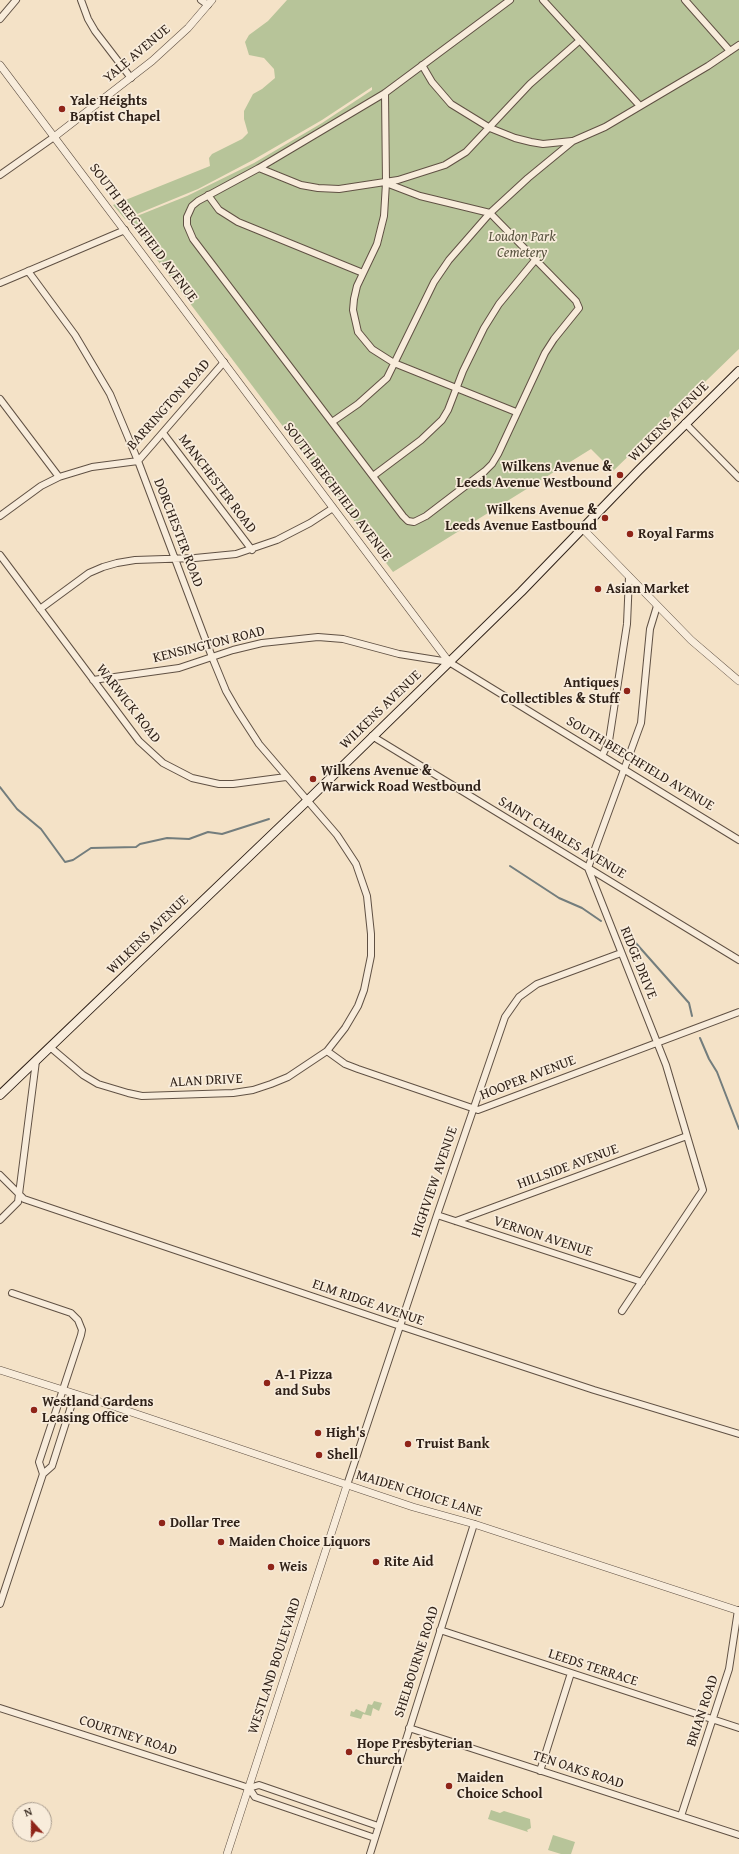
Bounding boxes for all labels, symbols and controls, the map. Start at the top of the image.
street label: YALE AVENUE [100,21,174,87]
place label: Yale Heights Baptist Chapel [70,93,160,126]
marker: Yale Heights Baptist Chapel [57,104,67,114]
street label: SOUTH BEECHFIELD AVENUE [85,160,201,306]
park label: Loudon Park Cemetery [488,229,556,262]
street label: BARRINGTON ROAD [124,356,214,454]
street label: WILKENS AVENUE [625,378,713,466]
street label: SOUTH BEECHFIELD AVENUE [279,419,395,565]
street label: MANCHESTER ROAD [174,431,260,537]
place label: Wilkens Avenue & Leeds Avenue Westbound [457,459,612,492]
marker: Wilkens Avenue & Leeds Avenue Westbound [615,470,625,480]
street label: DORCHESTER ROAD [150,476,206,590]
place label: Wilkens Avenue & Leeds Avenue Eastbound [445,502,597,534]
marker: Wilkens Avenue & Leeds Avenue Eastbound [600,513,610,523]
place label: Royal Farms [638,526,714,542]
marker: Royal Farms [625,529,635,539]
place label: Asian Market [606,581,689,597]
marker: Asian Market [593,584,603,594]
street label: KENSINGTON ROAD [151,623,267,667]
street label: WARWICK ROAD [92,661,164,747]
street label: WILKENS AVENUE [337,667,425,753]
place label: Antiques Collectibles & Stuff [501,675,619,708]
marker: Antiques Collectibles & Stuff [622,686,632,696]
street label: SOUTH BEECHFIELD AVENUE [563,713,717,815]
place label: Wilkens Avenue & Warwick Road Westbound [321,763,481,796]
marker: Wilkens Avenue & Warwick Road Westbound [308,774,318,784]
street label: SAINT CHARLES AVENUE [495,793,629,883]
street label: WILKENS AVENUE [104,892,192,978]
street label: RIDGE DRIVE [616,924,660,1002]
street label: HOOPER AVENUE [478,1052,578,1104]
street label: ALAN DRIVE [169,1071,243,1091]
street label: HIGHVIEW AVENUE [408,1125,462,1239]
street label: HILLSIDE AVENUE [515,1141,621,1193]
street label: VERNON AVENUE [491,1213,595,1261]
street label: ELM RIDGE AVENUE [310,1276,426,1330]
place label: A-1 Pizza and Subs [275,1367,332,1400]
marker: A-1 Pizza and Subs [262,1378,272,1388]
place label: Westland Gardens Leasing Office [42,1394,154,1426]
marker: Westland Gardens Leasing Office [29,1405,39,1415]
place label: High's [326,1425,366,1441]
marker: High's [313,1428,323,1438]
place label: Truist Bank [416,1436,490,1452]
marker: Truist Bank [403,1439,413,1449]
place label: Shell [327,1447,358,1463]
marker: Shell [314,1450,324,1460]
street label: MAIDEN CHOICE LANE [354,1467,484,1521]
place label: Dollar Tree [170,1515,240,1531]
marker: Dollar Tree [157,1518,167,1528]
place label: Maiden Choice Liquors [229,1534,371,1550]
marker: Maiden Choice Liquors [216,1537,226,1547]
place label: Rite Aid [384,1554,434,1570]
marker: Rite Aid [371,1557,381,1567]
place label: Weis [279,1559,308,1575]
marker: Weis [266,1562,276,1572]
street label: WESTLAND BOULEVARD [245,1596,305,1736]
street label: SHELBOURNE ROAD [391,1604,443,1720]
street label: LEEDS TERRACE [546,1646,640,1690]
street label: BRIAN ROAD [684,1673,722,1749]
street label: COURTNEY ROAD [77,1712,179,1760]
place label: Hope Presbyterian Church [357,1736,473,1768]
marker: Hope Presbyterian Church [344,1747,354,1757]
street label: TEN OAKS ROAD [530,1747,626,1793]
place label: Maiden Choice School [457,1770,543,1802]
marker: Maiden Choice School [444,1781,454,1791]
north arrow [12,1802,52,1842]
text: N [22,1803,34,1821]

